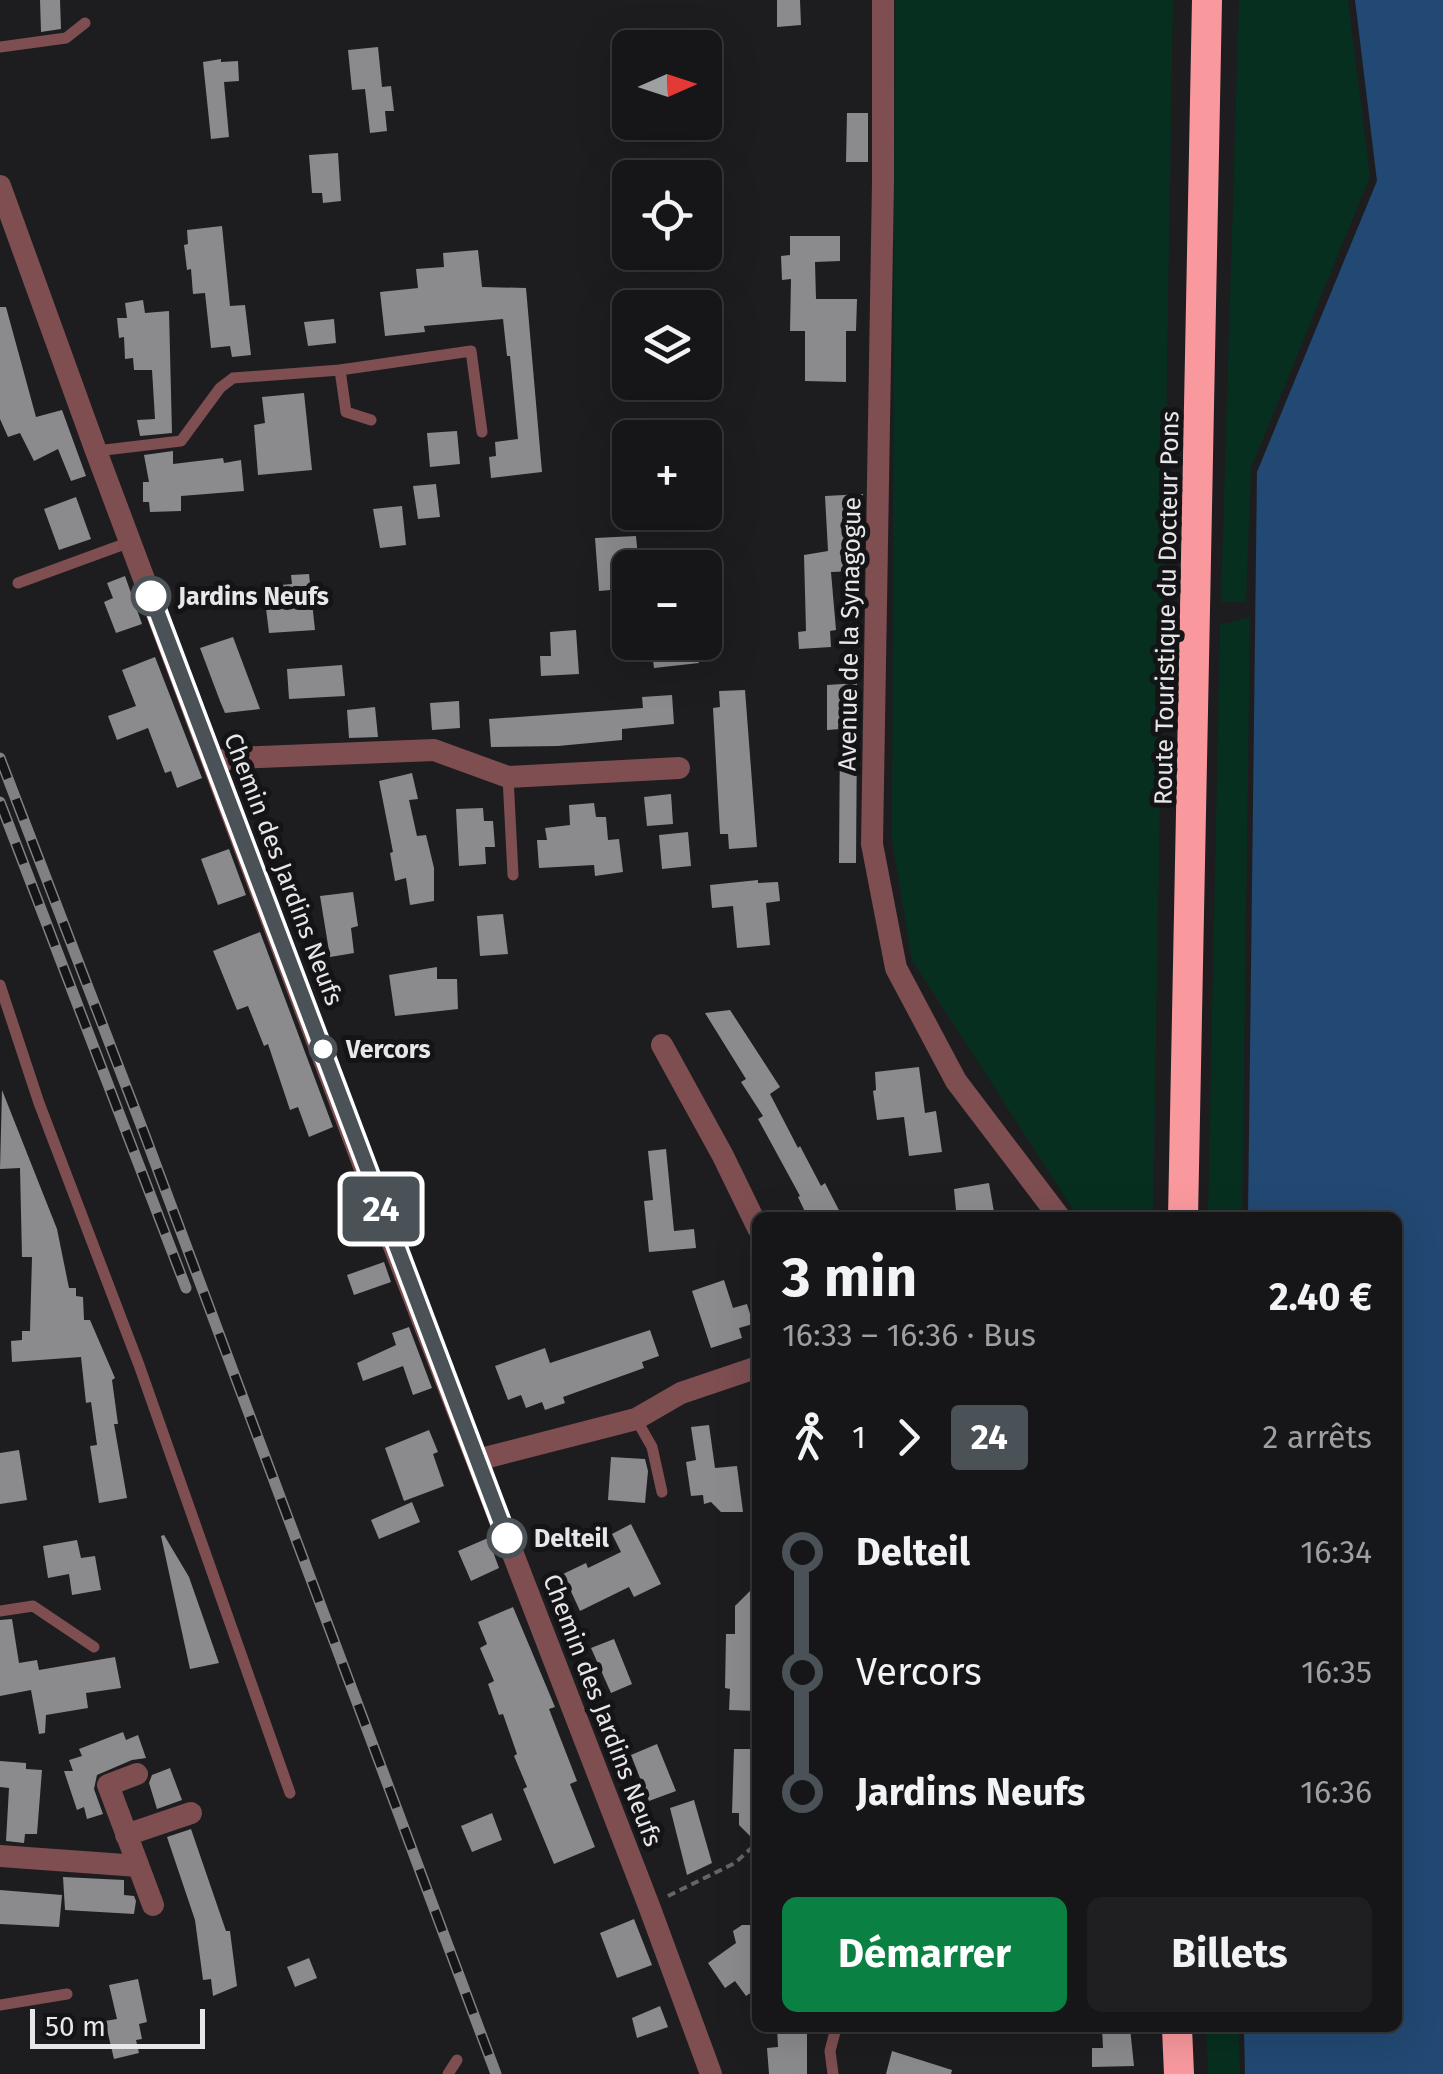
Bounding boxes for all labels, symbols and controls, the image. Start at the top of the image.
north arrow [612,30,722,140]
map controls [612,30,722,660]
button: locate [612,160,722,270]
button: layers [612,290,722,400]
street label: Route Touristique du Docteur Pons [1149,411,1185,805]
button: + [612,420,722,530]
street label: Avenue de la Synagogue [833,497,867,771]
button: − [612,550,722,660]
marker: Jardins Neufs [132,577,170,615]
place label: Jardins Neufs [177,582,329,612]
street label: Chemin des Jardins Neufs [217,729,349,1010]
place label: Vercors [345,1035,431,1065]
marker: Vercors [310,1036,336,1062]
line badge: 24 [336,1176,426,1242]
text: 24 [363,1188,399,1230]
text: 3 min [782,1245,917,1311]
text: 2.40 € [1269,1274,1372,1320]
text: 16:33 – 16:36 · Bus [782,1316,1036,1354]
icon: walk [782,1410,837,1465]
icon: forward [881,1410,936,1465]
text: 24 [971,1416,1008,1458]
text: 1 [852,1418,866,1456]
text: 2 arrêts [1263,1418,1372,1456]
marker: Delteil [488,1519,526,1557]
place label: Delteil [534,1524,610,1554]
text: Delteil [856,1529,970,1575]
text: 16:34 [1300,1533,1372,1571]
street label: Chemin des Jardins Neufs [536,1570,668,1851]
text: Vercors [856,1649,982,1695]
text: 16:35 [1301,1653,1372,1691]
text: Jardins Neufs [856,1769,1085,1815]
text: 16:36 [1300,1773,1372,1811]
button: Démarrer [782,1897,1067,2012]
button: Billets [1087,1897,1372,2012]
scale bar [30,2004,205,2048]
text: 50 m [45,2010,106,2043]

